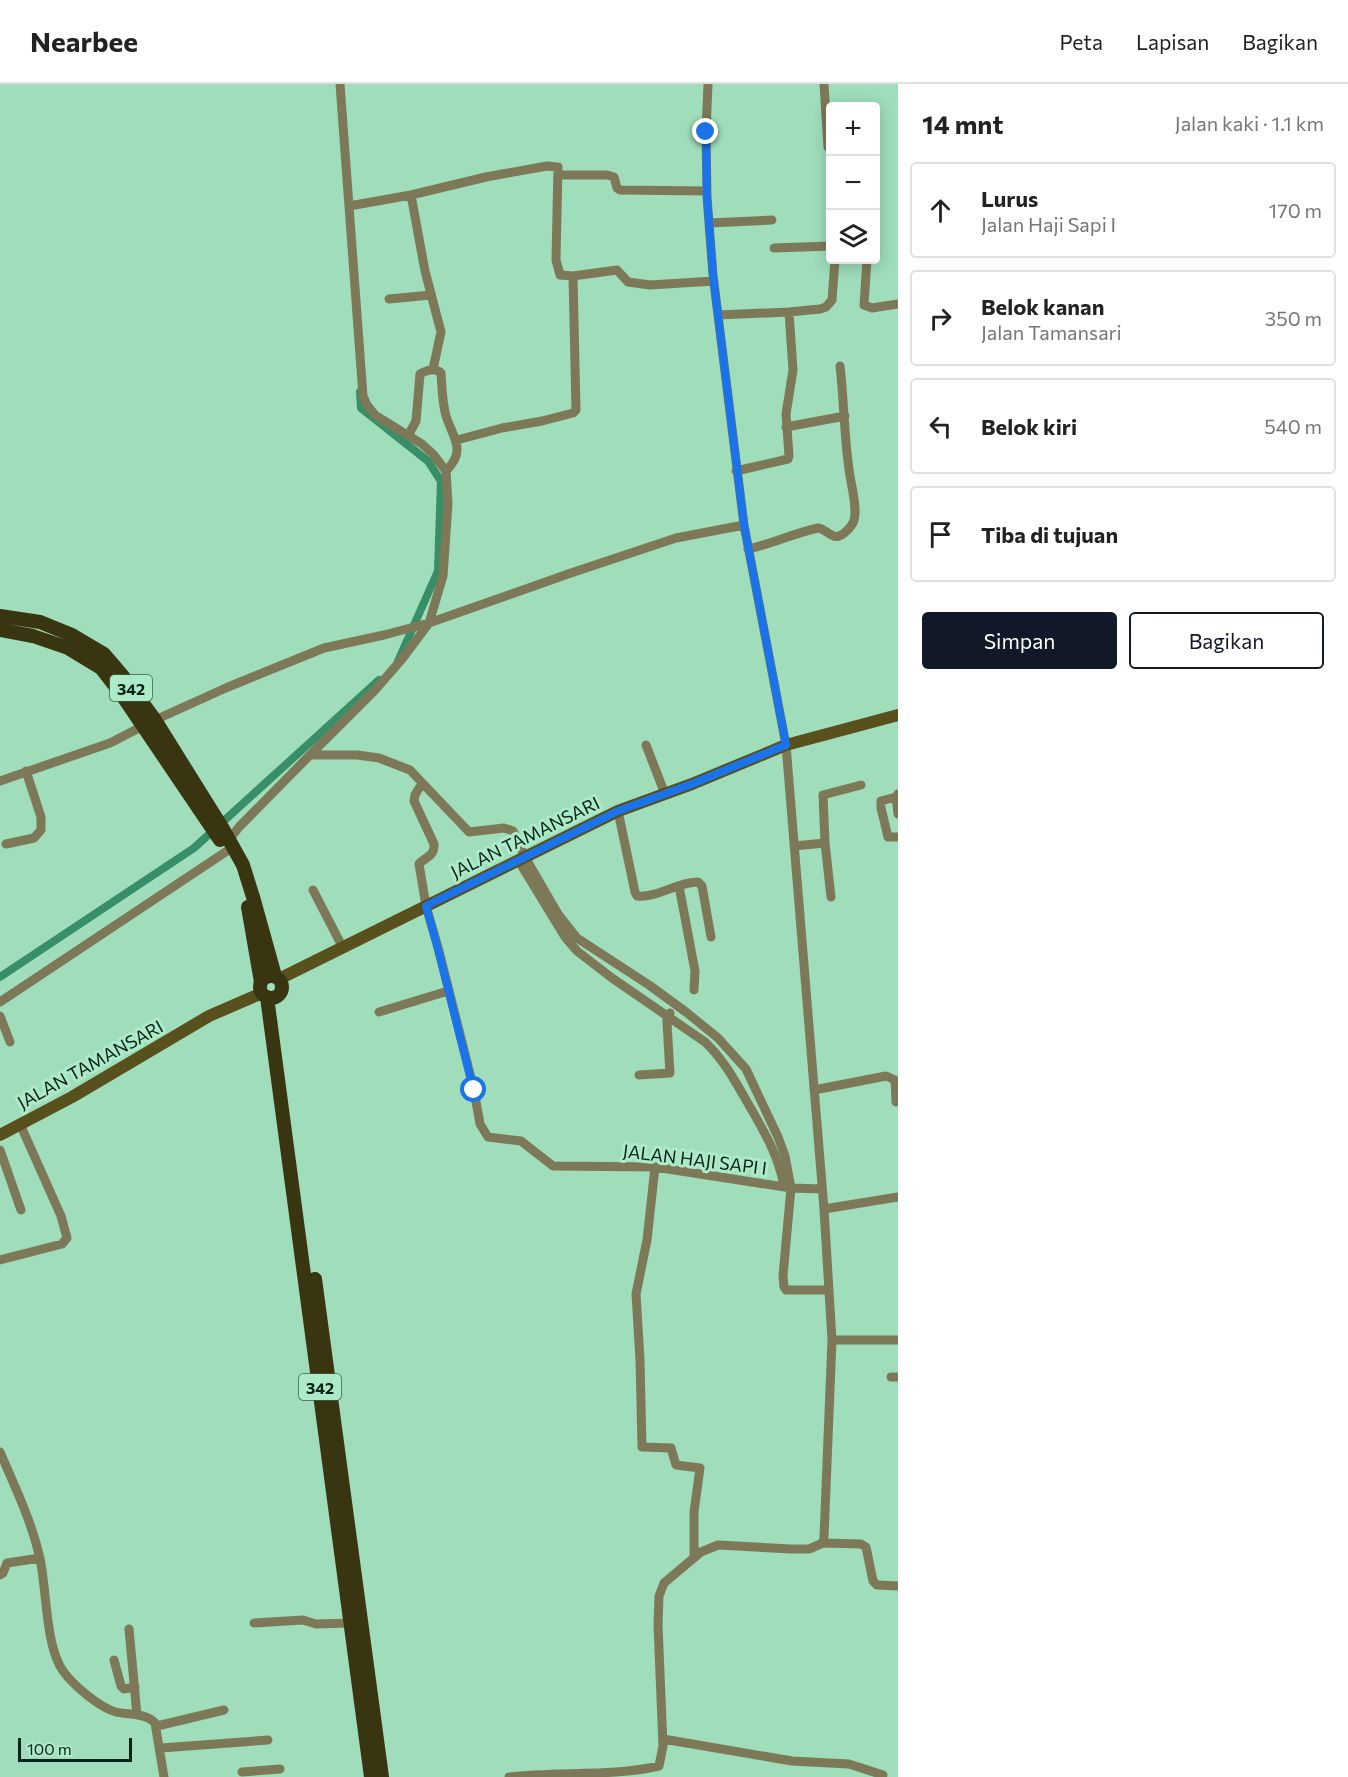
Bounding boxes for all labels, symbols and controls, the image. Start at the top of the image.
text: Nearbee [30,24,138,58]
text: Peta [1060,29,1103,54]
text: Lapisan [1136,29,1209,54]
text: Bagikan [1242,29,1318,54]
map controls [826,102,880,264]
button: + [826,102,880,156]
text: 14 mnt [922,108,1003,139]
text: Jalan kaki · 1.1 km [1175,111,1324,135]
route end [692,118,718,144]
button: − [826,156,880,210]
text: Lurus [981,185,1038,212]
icon: ahead [924,194,957,227]
text: 170 m [1269,198,1322,222]
button: layers [826,210,880,264]
text: Jalan Haji Sapi I [981,212,1116,236]
text: Belok kanan [981,293,1104,320]
icon: right [924,302,957,335]
text: 350 m [1265,306,1322,330]
text: Jalan Tamansari [981,320,1122,344]
icon: left [924,410,957,443]
text: Belok kiri [981,413,1077,440]
text: 540 m [1264,414,1322,438]
icon: arrive [924,518,957,551]
text: Tiba di tujuan [981,521,1118,548]
button: Simpan [922,612,1117,669]
button: Bagikan [1129,612,1324,669]
road number: 342 [110,675,152,701]
street label: JALAN TAMANSARI [447,791,603,883]
street label: JALAN TAMANSARI [13,1015,167,1113]
route start [460,1076,486,1102]
street label: JALAN HAJI SAPI I [622,1139,768,1179]
road number: 342 [299,1374,341,1400]
scale bar [18,1735,132,1762]
text: 100 m [27,1739,72,1758]

